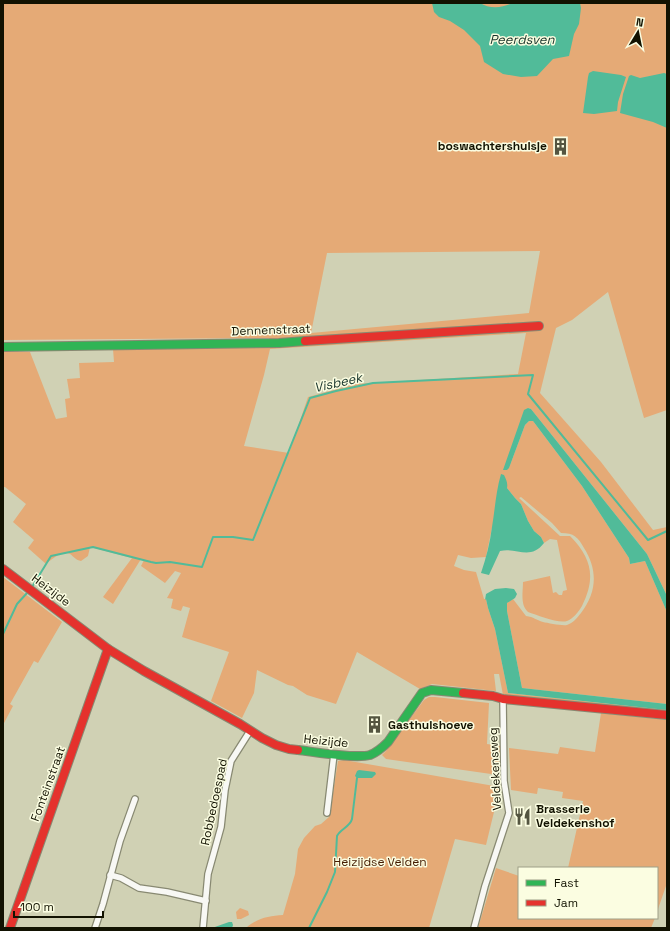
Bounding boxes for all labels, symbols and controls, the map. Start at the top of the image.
north arrow [618,12,658,52]
text: N [635,15,645,30]
water label: Peerdsven [489,31,556,48]
building icon: boswachtershuisje [550,136,570,156]
place label: boswachtershuisje [438,138,547,154]
street label: Dennenstraat [231,321,311,339]
water label: Visbeek [312,368,366,396]
street label: Heizijde [28,570,74,610]
building icon: Gasthuishoeve [365,715,385,735]
place label: Gasthuishoeve [388,717,474,733]
street label: Veldekensweg [485,727,505,811]
street label: Heizijde [303,731,349,751]
street label: Fonteinstraat [27,744,69,824]
street label: Robbedoespad [197,757,231,847]
place label: Brasserie Veldekenshof [536,801,615,831]
restaurant icon: Brasserie Veldekenshof [513,806,533,826]
park label: Heizijdse Velden [333,854,427,870]
legend [518,867,658,919]
text: Fast [554,875,579,891]
scale bar [14,893,103,919]
text: Jam [554,895,578,911]
text: 100 m [20,899,54,915]

